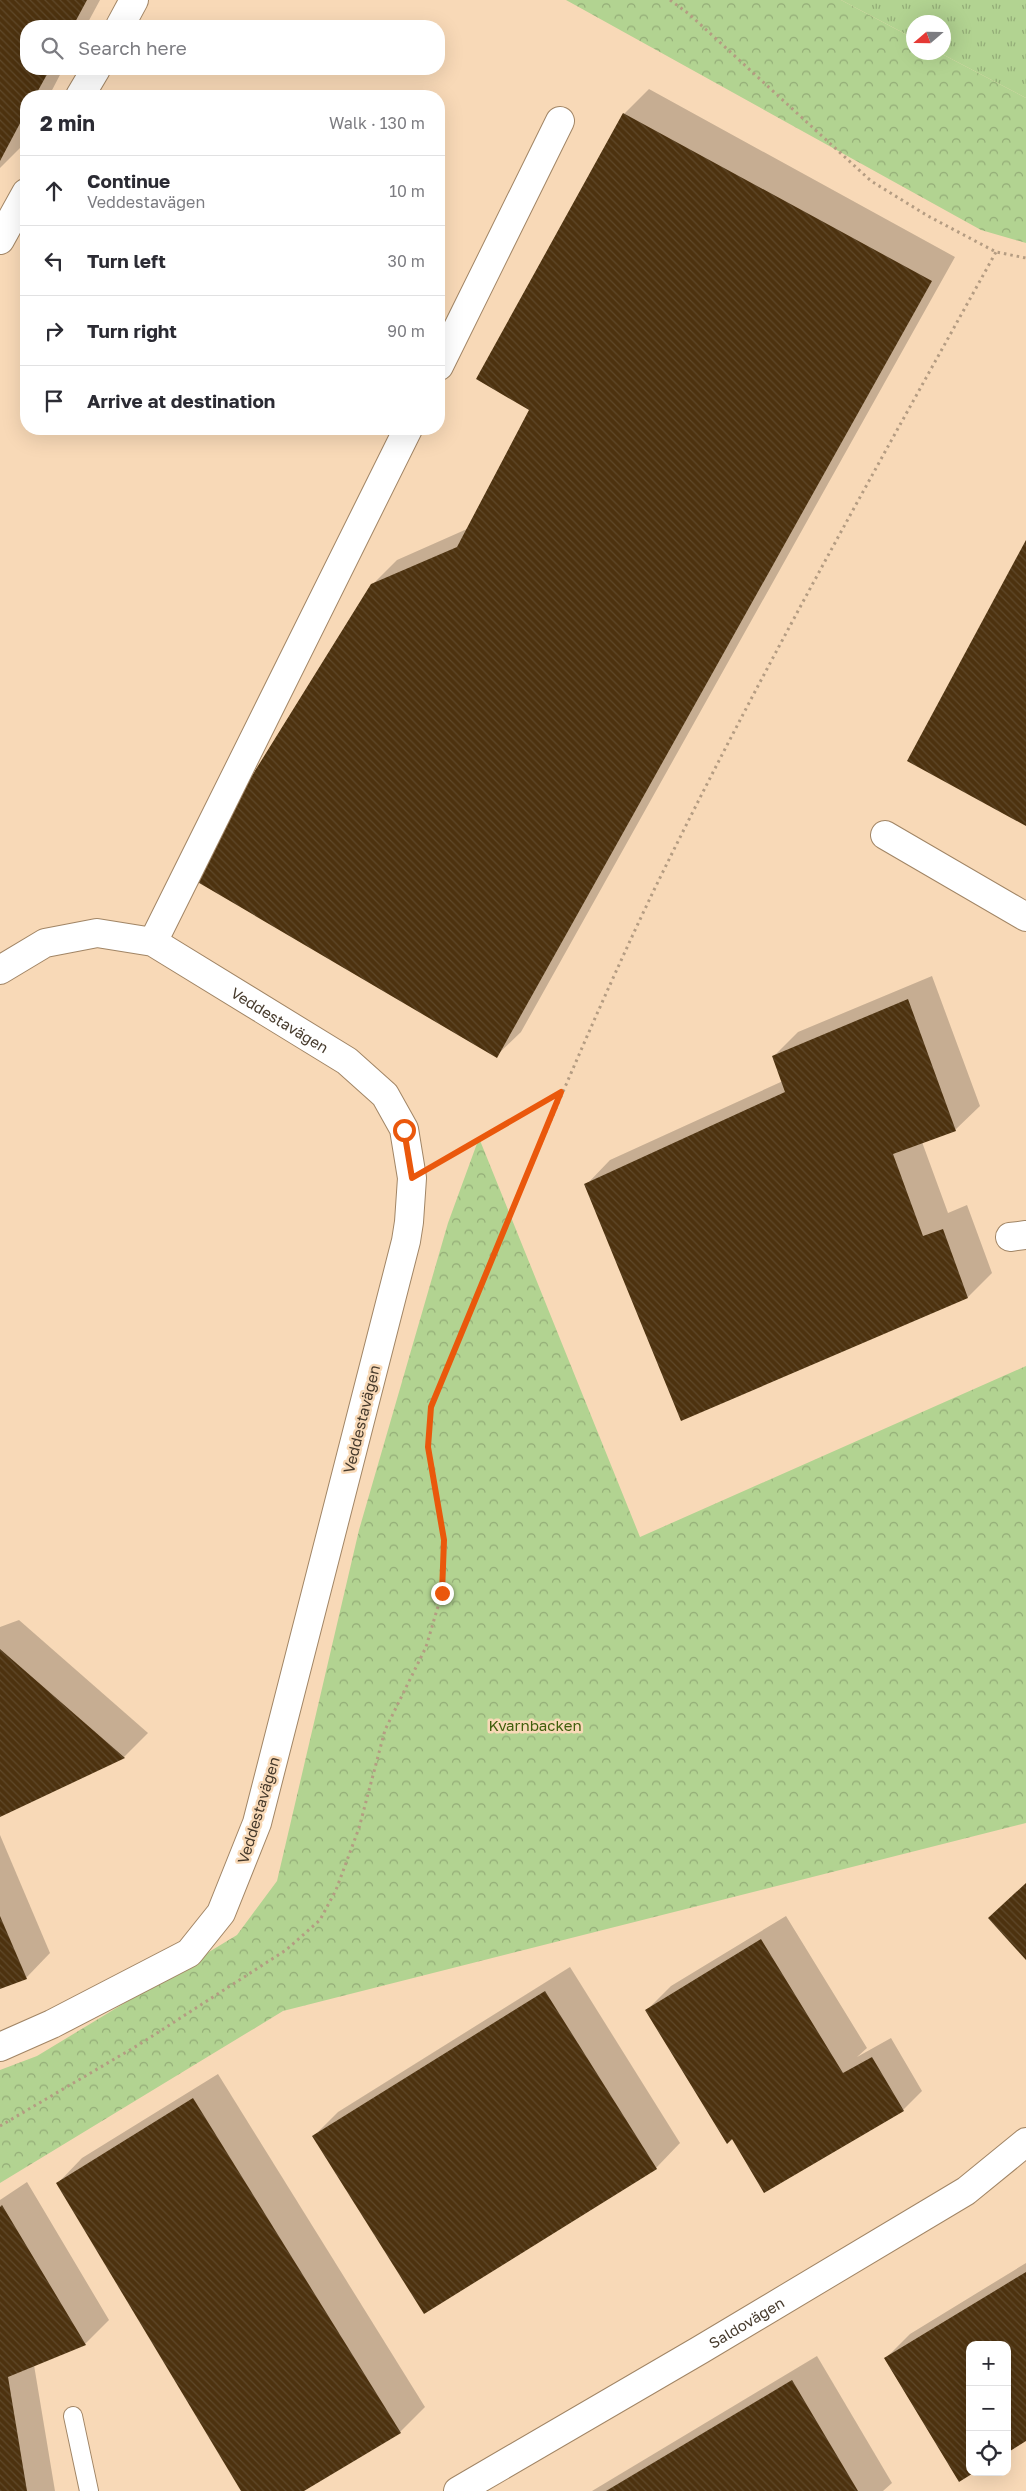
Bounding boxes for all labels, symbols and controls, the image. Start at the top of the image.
north arrow [906,15,951,60]
search box [20,20,445,75]
icon: search [38,34,66,62]
text: Search here [78,36,187,59]
text: 2 min [40,110,95,136]
text: Walk · 130 m [329,113,425,133]
text: Continue [87,169,170,192]
icon: ahead [40,177,68,205]
text: 10 m [389,181,425,201]
text: Veddestavägen [87,192,205,212]
icon: left [40,247,68,275]
text: Turn left [87,249,166,272]
text: 30 m [388,251,425,271]
icon: right [40,317,68,345]
text: Turn right [87,319,177,342]
text: 90 m [387,321,425,341]
icon: arrive [40,387,68,415]
text: Arrive at destination [87,389,275,412]
street label: Veddestavägen [228,983,332,1057]
route start [393,1119,416,1142]
street label: Veddestavägen [339,1363,383,1475]
route end [431,1582,454,1605]
park label: Kvarnbacken [488,1716,582,1734]
street label: Veddestavägen [233,1754,283,1866]
street label: Saldovägen [705,2293,787,2352]
map controls [966,2341,1011,2476]
button: + [966,2341,1011,2386]
button: − [966,2386,1011,2431]
button: locate [966,2431,1011,2476]

